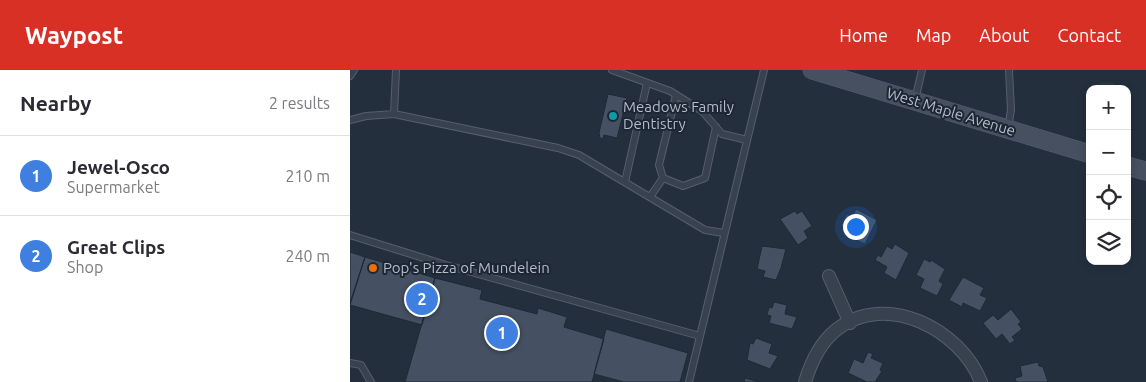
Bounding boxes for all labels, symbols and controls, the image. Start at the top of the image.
text: Waypost [25,22,123,49]
text: Home [839,25,888,45]
text: Map [916,25,951,45]
text: About [979,25,1029,45]
text: Contact [1057,25,1121,45]
street label: West Maple Avenue [885,84,1017,139]
map controls [1086,85,1131,265]
button: + [1086,85,1131,130]
text: Nearby [20,91,91,115]
text: 2 results [269,94,330,112]
place label: Meadows Family Dentistry [623,98,734,132]
marker: Meadows Family Dentistry [607,110,619,122]
button: − [1086,130,1131,175]
text: Jewel-Osco [67,156,170,178]
text: 1 [31,167,41,185]
text: 210 m [285,167,330,185]
button: locate [1086,175,1131,220]
text: Supermarket [67,178,160,196]
your location [843,214,869,240]
button: layers [1086,220,1131,265]
text: Great Clips [67,236,165,258]
text: 2 [31,247,41,265]
text: 240 m [285,247,330,265]
text: Shop [67,258,103,276]
place label: Pop's Pizza of Mundelein [383,259,550,276]
marker: Pop's Pizza of Mundelein [367,262,379,274]
pin: 2 [406,280,438,318]
pin: 1 [486,314,518,352]

